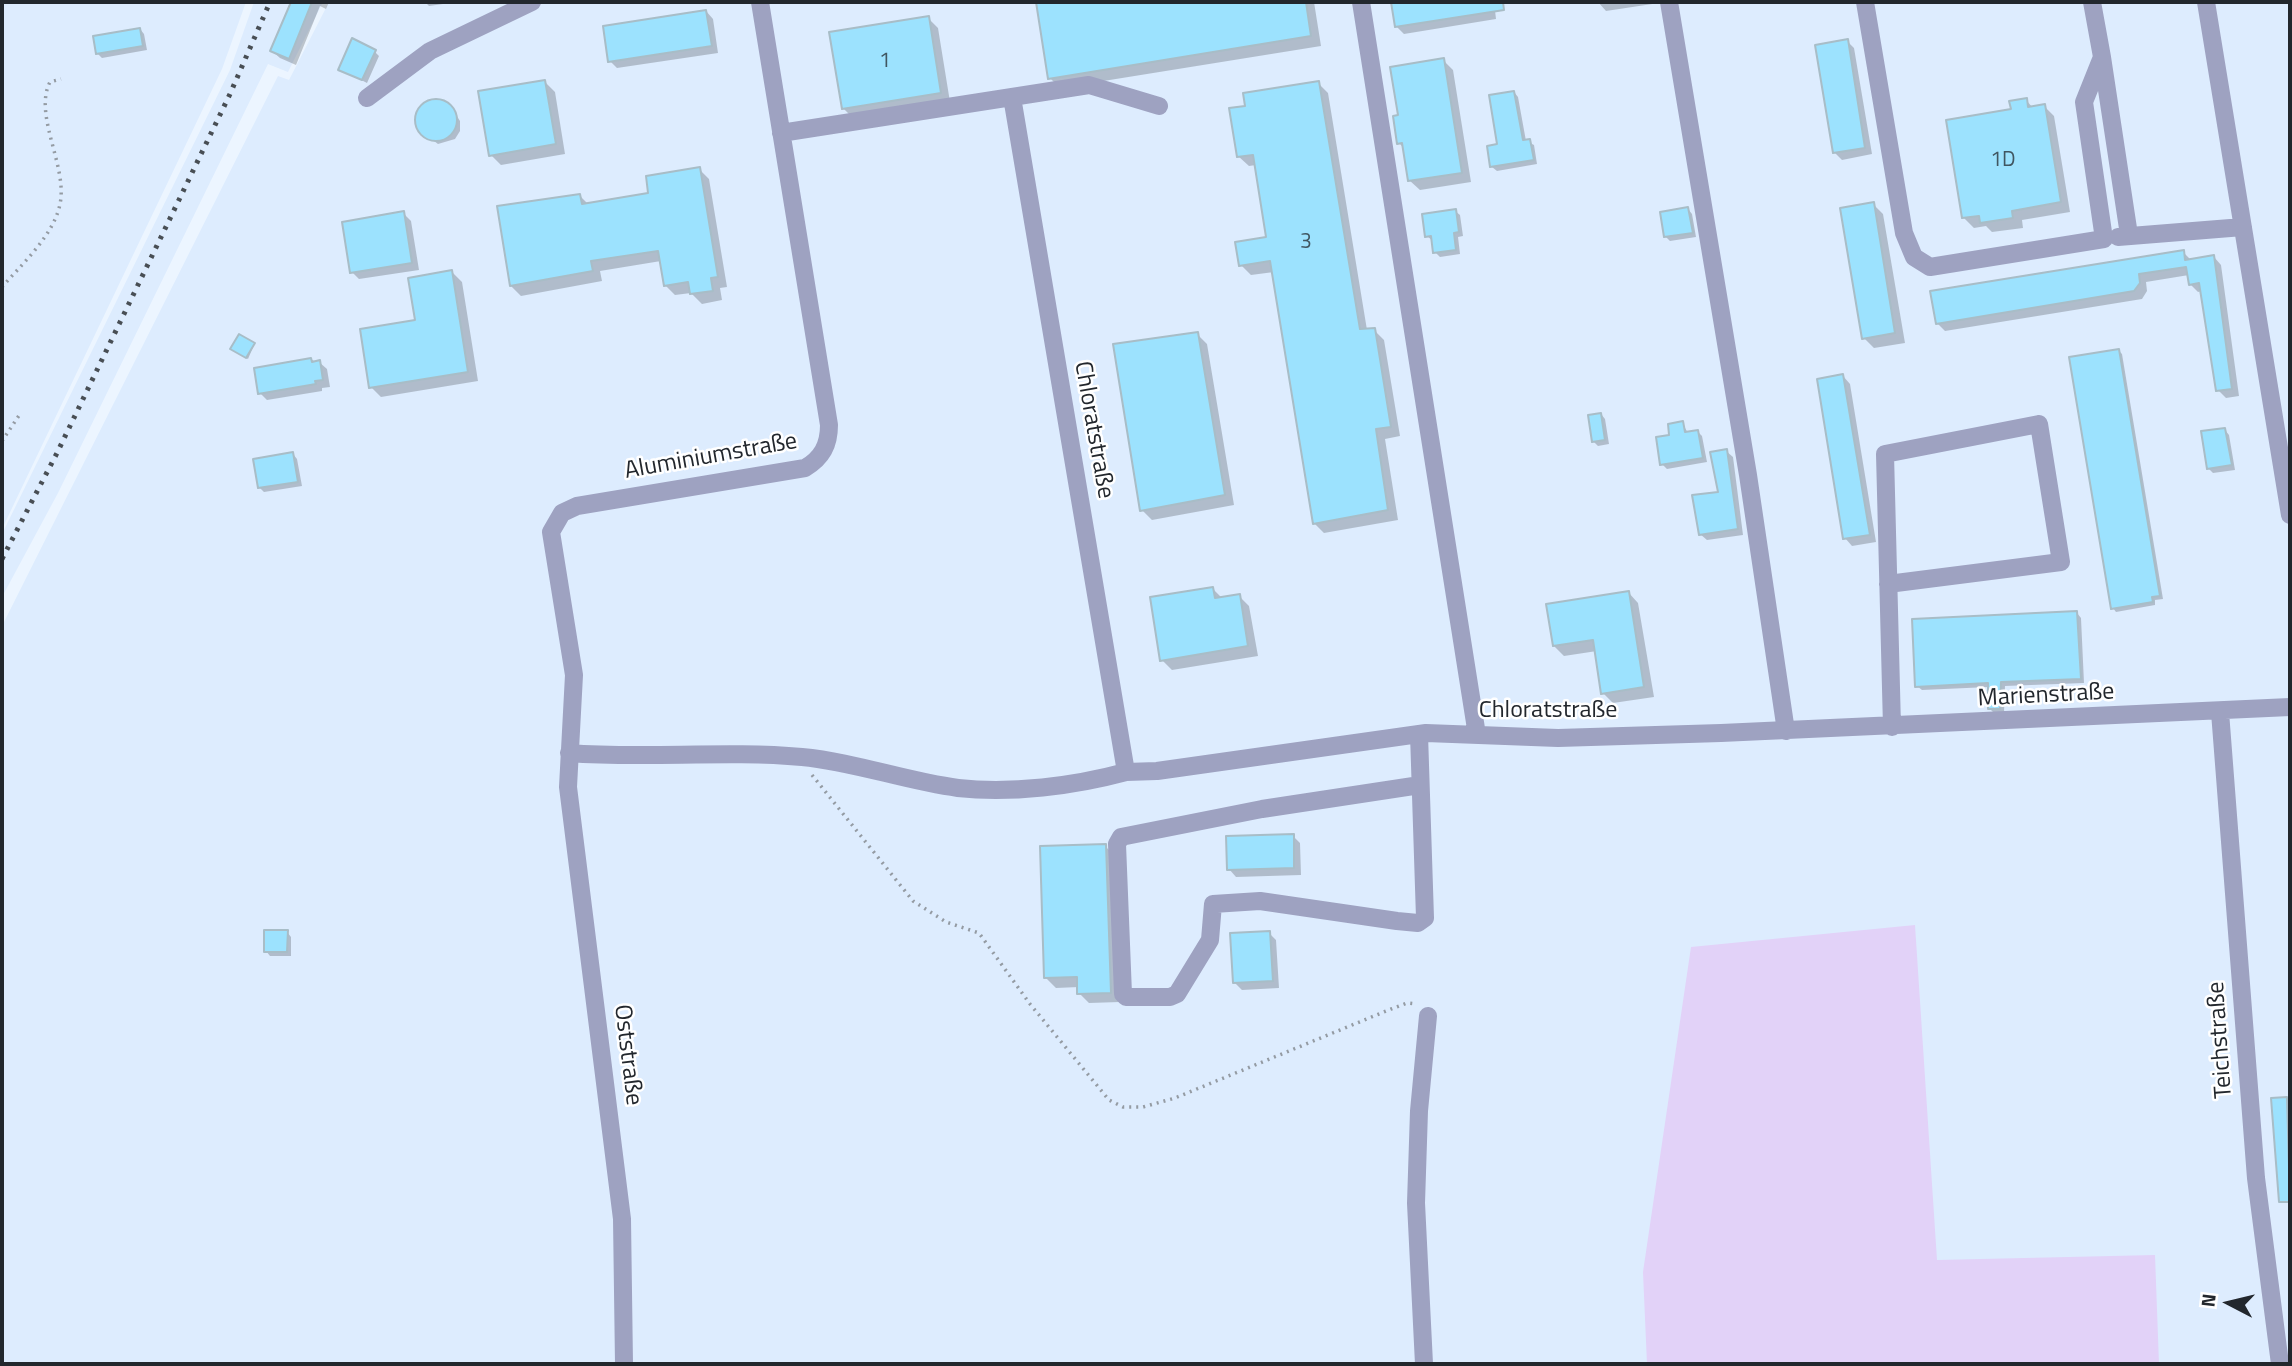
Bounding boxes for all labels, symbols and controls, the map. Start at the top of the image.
house number: 1 [879,49,891,75]
house number: 1D [1990,148,2016,174]
house number: 3 [1300,230,1312,256]
street label: Chloratstraße [1067,359,1119,501]
street label: Aluminiumstraße [622,428,800,486]
street label: Marienstraße [1977,678,2115,714]
street label: Chloratstraße [1479,697,1617,725]
street label: Teichstraße [2203,981,2239,1099]
street label: Oststraße [607,1003,647,1107]
north arrow [2194,1268,2264,1338]
text: N [2192,1292,2223,1309]

